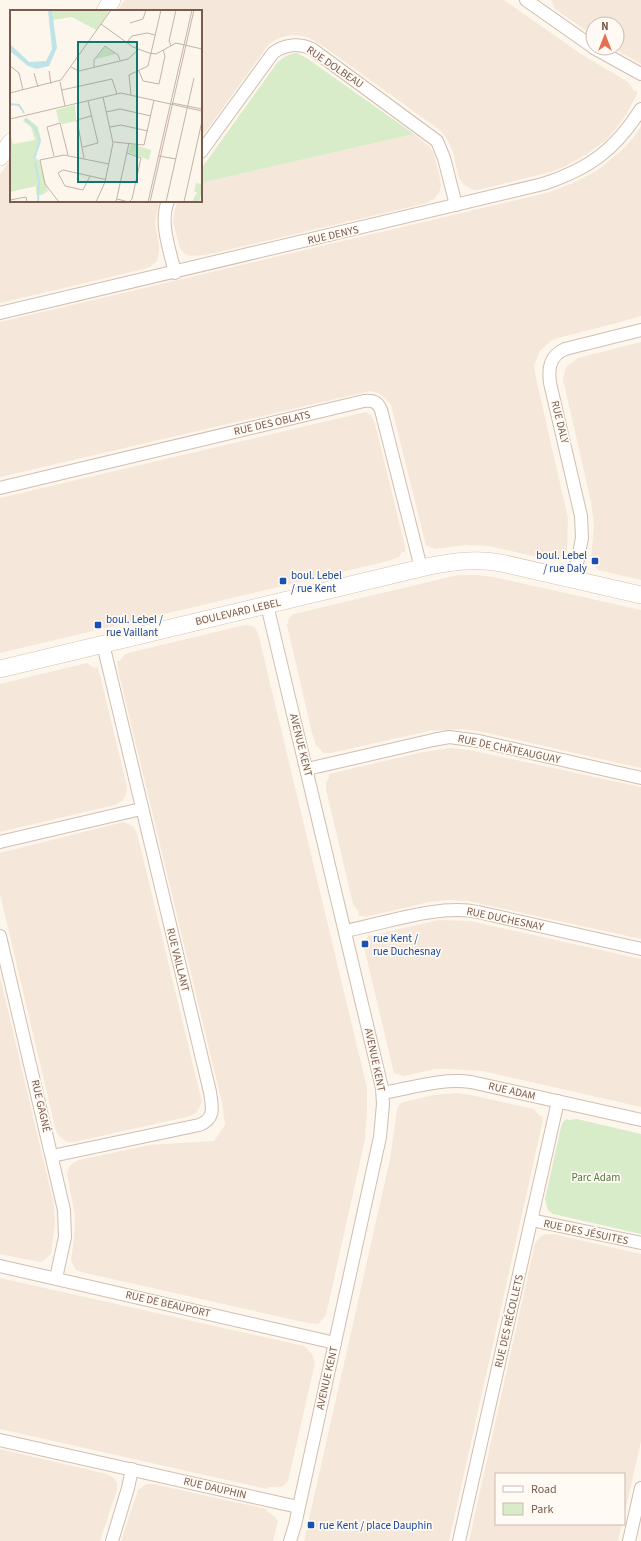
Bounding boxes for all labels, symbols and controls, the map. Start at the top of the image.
inset map [10,10,202,202]
north arrow [585,16,625,56]
text: N [601,19,609,34]
street label: RUE DOLBEAU [303,42,367,92]
street label: RUE DENYS [306,222,360,248]
street label: RUE DALY [547,399,573,446]
street label: RUE DES OBLATS [232,407,312,439]
place label: boul. Lebel / rue Daly [536,548,587,576]
marker: boul. Lebel / rue Daly [590,556,600,566]
place label: boul. Lebel / rue Kent [291,568,342,596]
marker: boul. Lebel / rue Kent [278,576,288,586]
street label: BOULEVARD LEBEL [194,595,283,629]
place label: boul. Lebel / rue Vaillant [106,612,163,640]
marker: boul. Lebel / rue Vaillant [93,620,103,630]
street label: AVENUE KENT [286,712,316,778]
street label: RUE DE CHÂTEAUGUAY [456,731,562,767]
street label: RUE DUCHESNAY [465,904,546,935]
street label: RUE VAILLANT [163,926,193,994]
place label: rue Kent / rue Duchesnay [373,931,441,959]
marker: rue Kent / rue Duchesnay [360,939,370,949]
street label: AVENUE KENT [361,1027,389,1093]
street label: RUE GAGNÉ [28,1078,54,1134]
street label: RUE ADAM [487,1078,537,1104]
park label: Parc Adam [572,1170,620,1185]
street label: RUE DES JÉSUITES [542,1216,630,1248]
street label: RUE DES RÉCOLLETS [491,1273,527,1369]
street label: RUE DE BEAUPORT [124,1287,212,1321]
street label: AVENUE KENT [312,1345,342,1411]
street label: RUE DAUPHIN [182,1473,248,1503]
legend [495,1473,625,1525]
text: Road [531,1481,557,1498]
text: Park [531,1501,553,1518]
place label: rue Kent / place Dauphin [319,1518,432,1533]
marker: rue Kent / place Dauphin [306,1520,316,1530]

